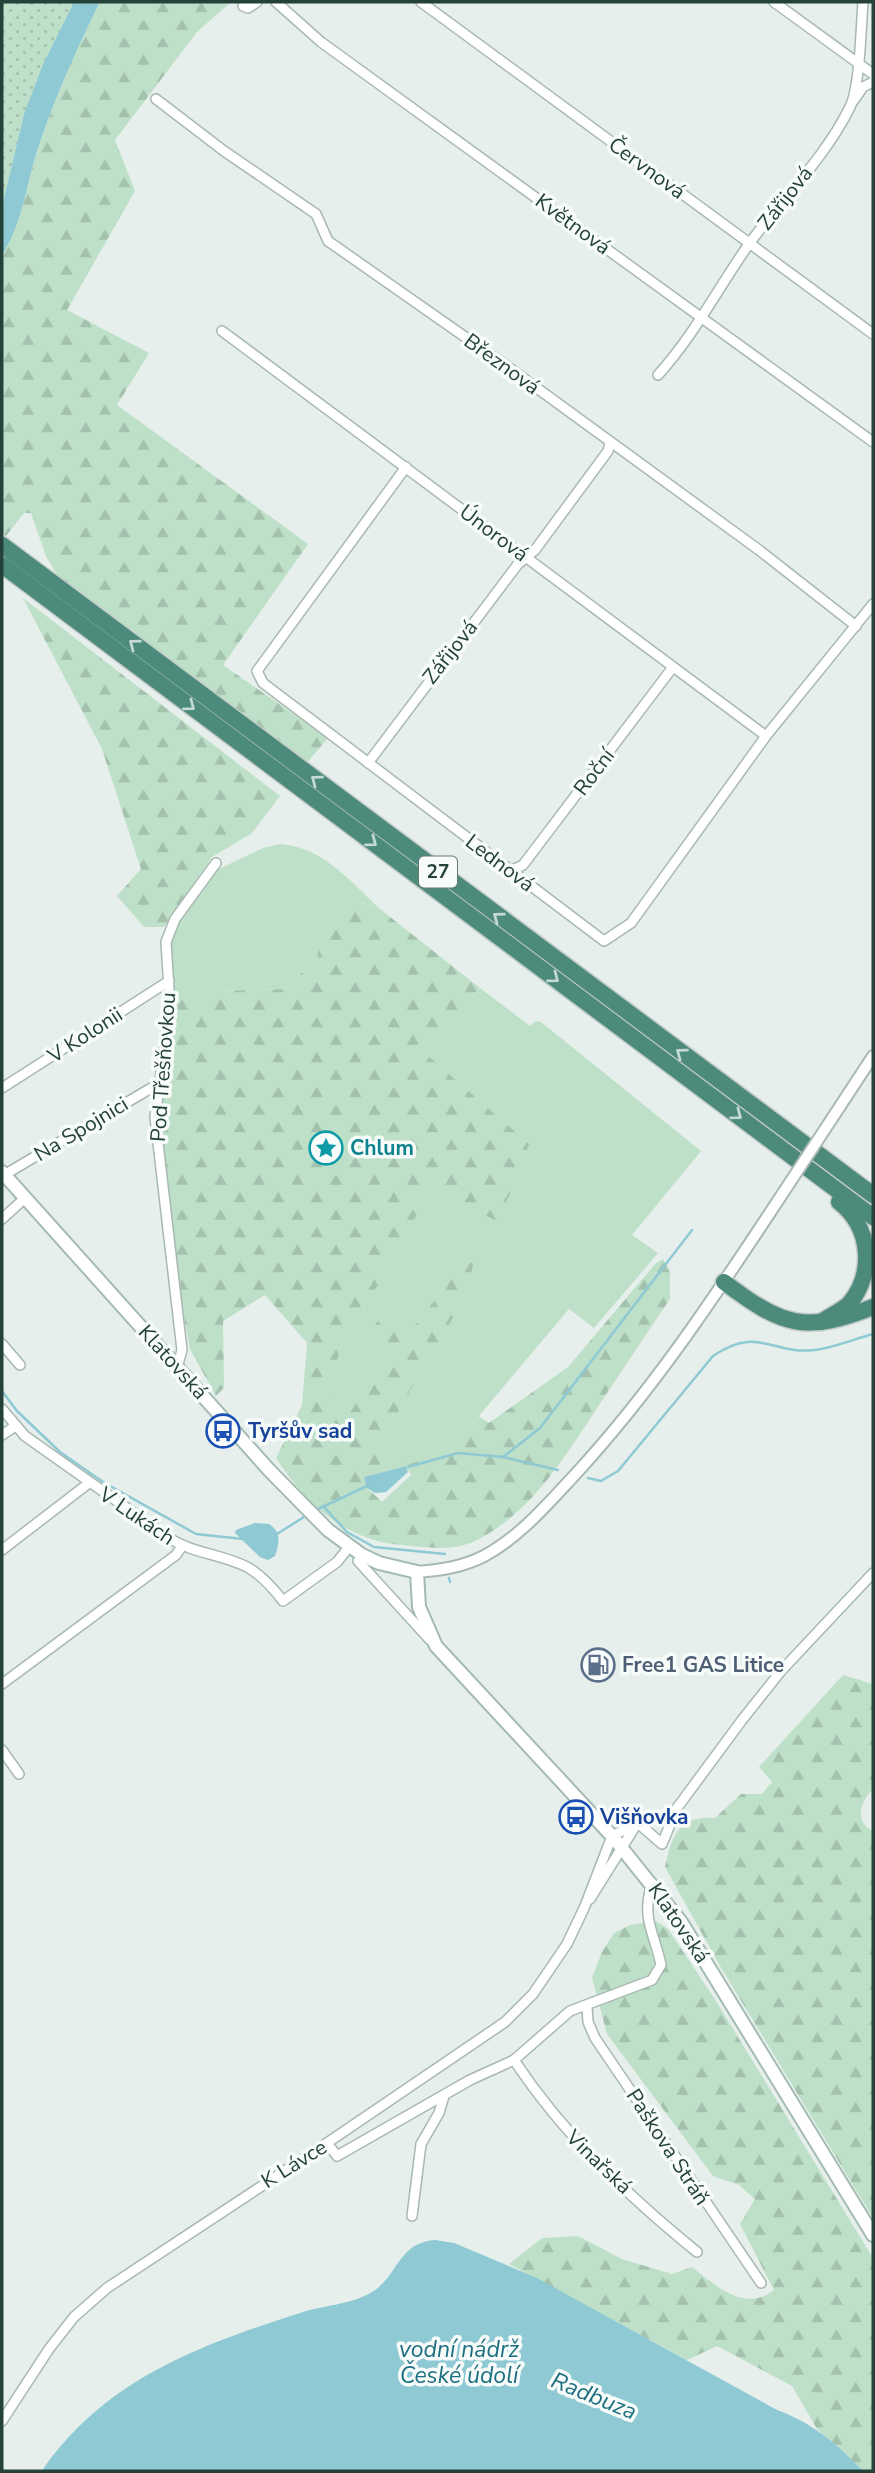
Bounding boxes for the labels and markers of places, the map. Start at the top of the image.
place icon: Chlum [307,1129,345,1167]
place label: Chlum [350,1134,414,1162]
bus stop icon: Tyršův sad [204,1412,242,1450]
place label: Tyršův sad [248,1417,352,1445]
fuel station icon: Free1 GAS Litice [579,1646,617,1684]
place label: Free1 GAS Litice [622,1651,784,1679]
bus stop icon: Višňovka [557,1798,595,1836]
place label: Višňovka [599,1803,688,1831]

